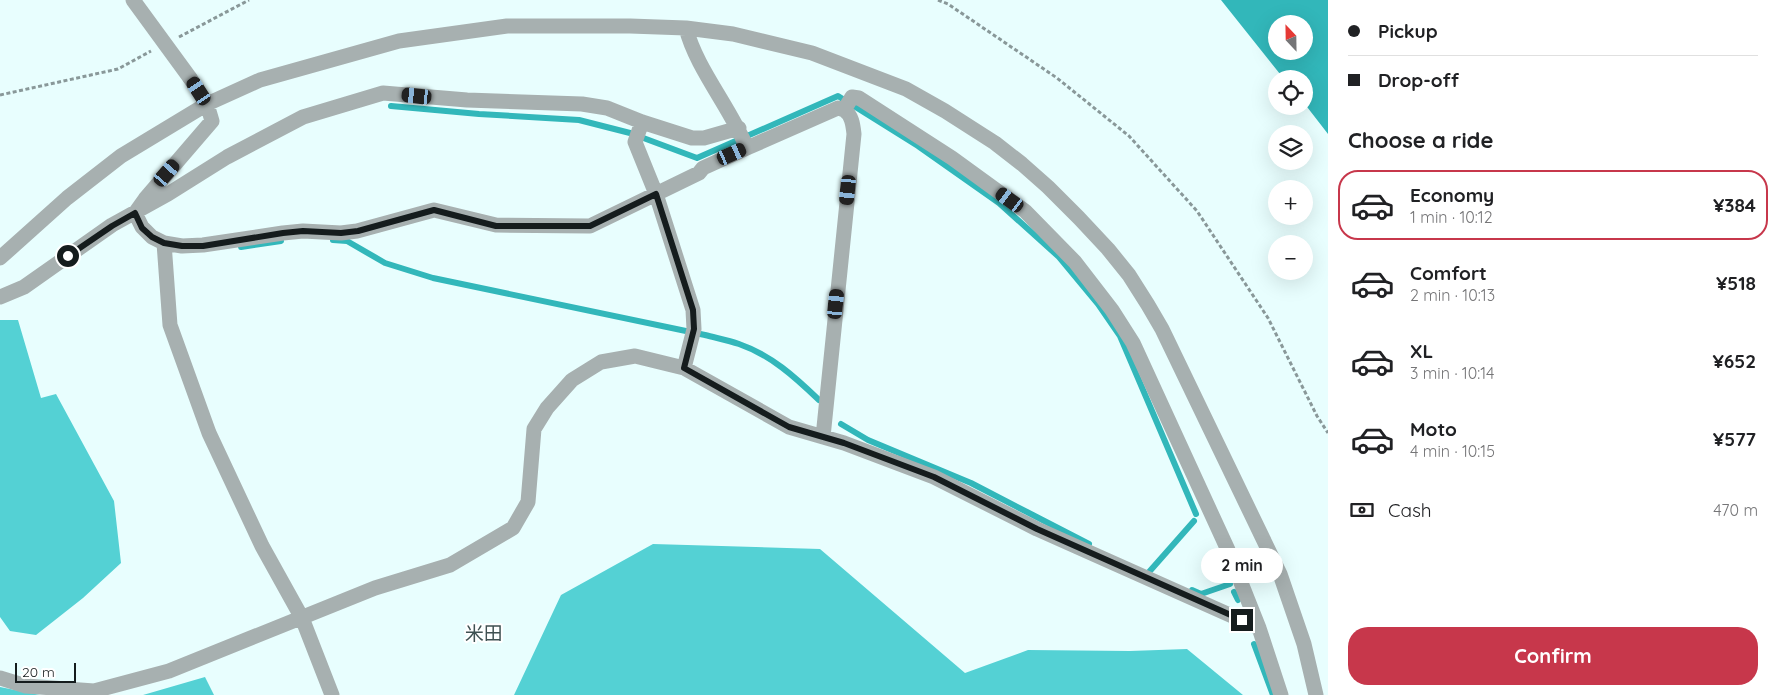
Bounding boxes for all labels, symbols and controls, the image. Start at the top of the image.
north arrow [1268,15,1312,60]
map controls [1268,15,1313,280]
text: Pickup [1378,19,1438,43]
text: Drop-off [1378,68,1459,92]
button: locate [1268,70,1313,115]
car [184,74,213,108]
car [401,87,432,105]
button: layers [1268,125,1313,170]
text: Choose a ride [1348,126,1493,154]
car [715,141,748,167]
car [151,157,182,189]
car [838,174,857,206]
button: + [1268,180,1313,225]
icon: car [1350,183,1395,228]
text: Economy [1410,183,1494,207]
car [993,185,1026,215]
text: ¥384 [1713,193,1756,217]
text: 1 min · 10:12 [1410,207,1493,227]
button: − [1268,235,1313,280]
route start [57,245,79,267]
icon: car [1350,261,1395,306]
text: Comfort [1410,261,1487,285]
text: ¥518 [1716,271,1756,295]
text: 2 min · 10:13 [1410,285,1495,305]
car [826,288,845,320]
icon: car [1350,339,1395,384]
text: XL [1410,339,1433,363]
text: ¥652 [1712,349,1756,373]
text: 3 min · 10:14 [1410,363,1494,383]
icon: car [1350,417,1395,462]
text: Moto [1410,417,1457,441]
text: ¥577 [1713,427,1756,451]
text: 4 min · 10:15 [1410,441,1495,461]
icon: cash [1348,496,1376,524]
text: Cash [1388,498,1432,522]
text: 470 m [1713,500,1758,520]
callout: 2 min [1201,548,1283,582]
text: 2 min [1221,555,1263,575]
route end [1231,609,1253,631]
district label: 米田 [465,621,503,645]
button: Confirm [1348,627,1758,685]
scale bar [15,660,76,683]
text: 20 m [22,663,55,681]

